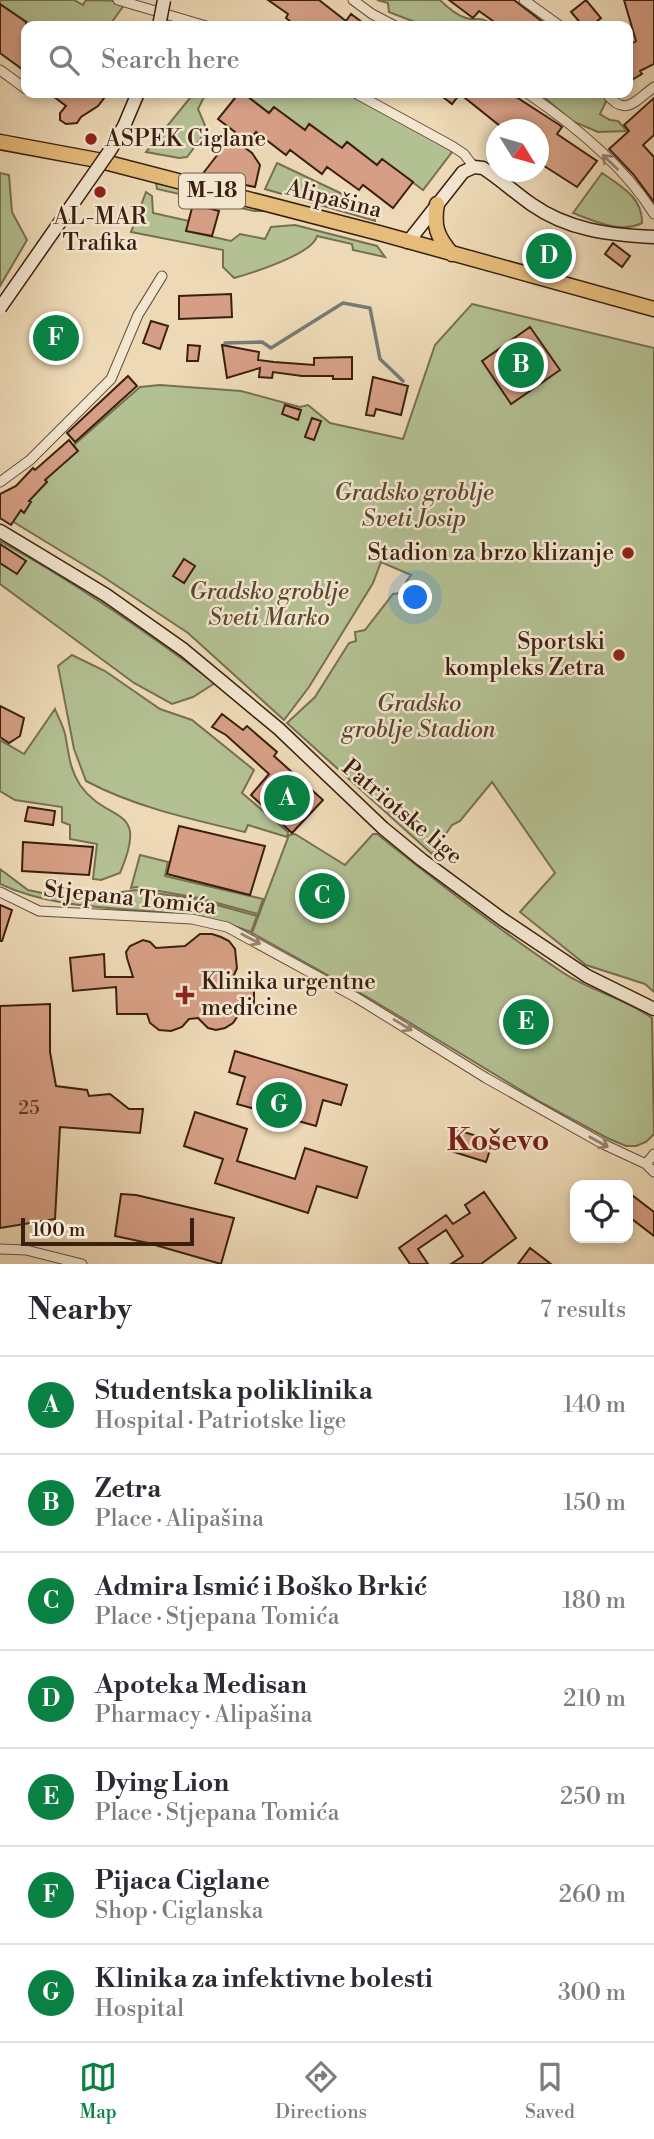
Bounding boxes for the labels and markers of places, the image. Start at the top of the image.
place label: ASPEK Ciglane [104,125,266,153]
marker: ASPEK Ciglane [83,131,99,147]
marker: AL-MAR Trafika [92,184,108,200]
place label: AL-MAR Trafika [52,203,148,257]
pin: D [526,230,572,282]
pin: F [33,312,79,364]
pin: B [498,339,544,391]
place label: Stadion za brzo klizanje [367,539,614,567]
marker: Stadion za brzo klizanje [620,545,636,561]
place label: Sportski kompleks Zetra [445,628,605,682]
marker: Sportski kompleks Zetra [611,647,627,663]
pin: A [264,772,310,824]
pin: C [299,870,345,922]
place label: Klinika urgentne medicine [201,968,376,1022]
marker: Klinika urgentne medicine [175,985,195,1005]
pin: E [503,996,549,1048]
pin: G [256,1079,302,1131]

